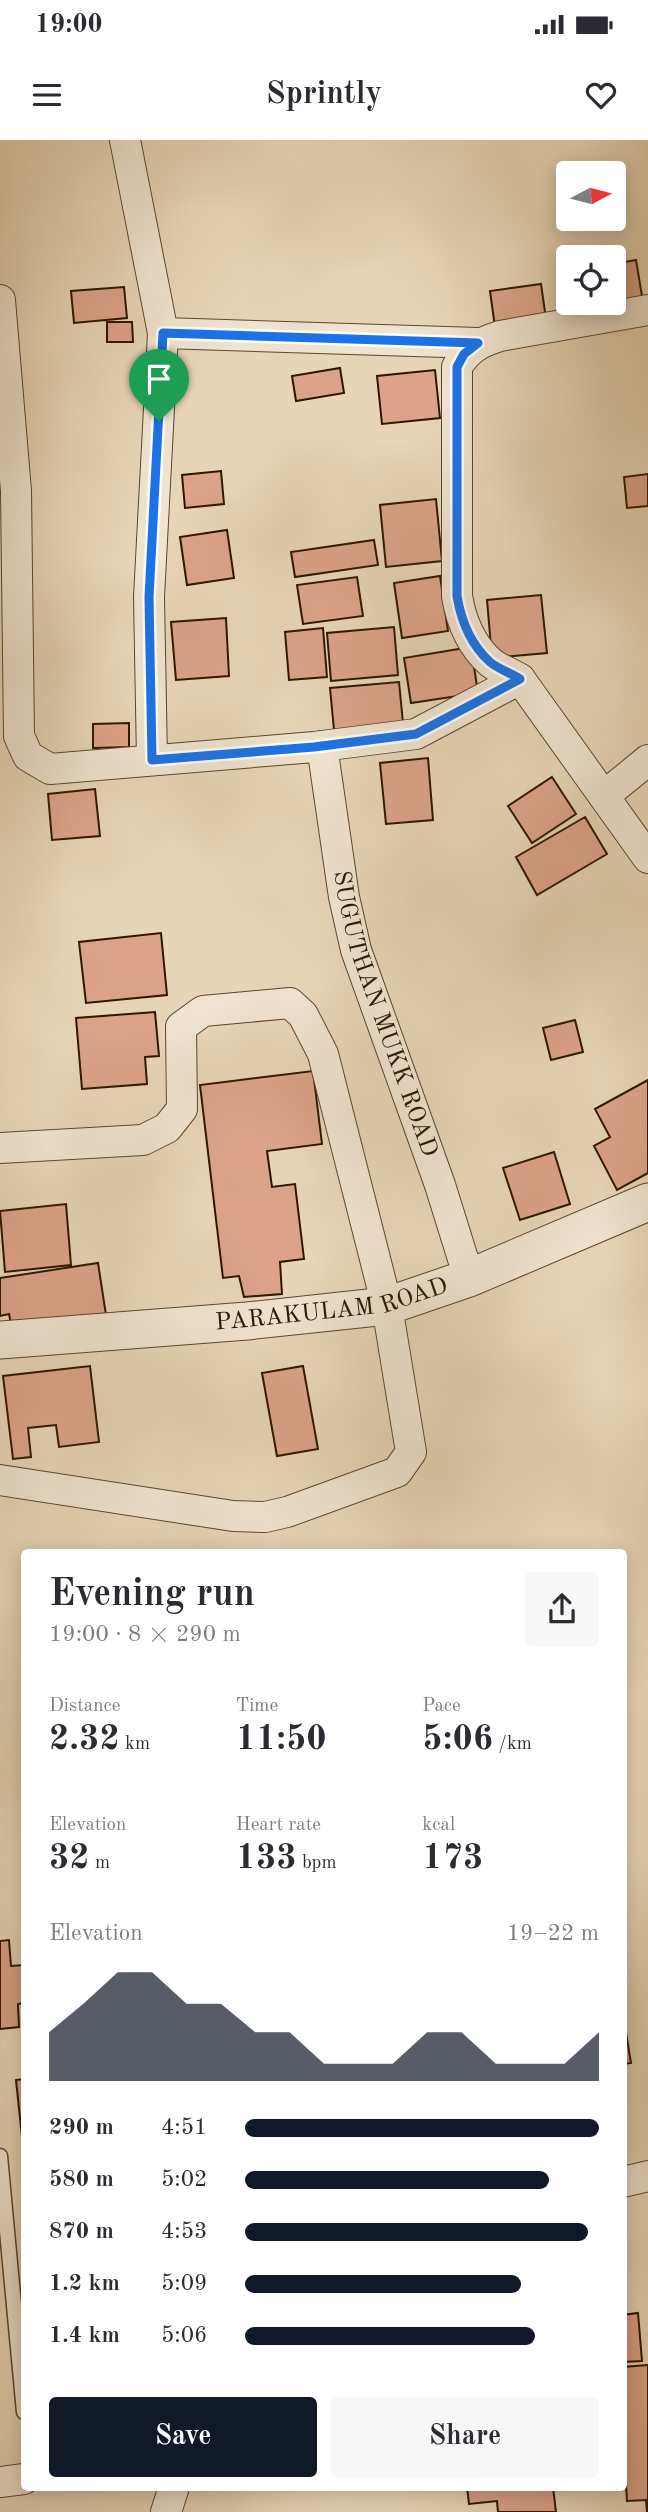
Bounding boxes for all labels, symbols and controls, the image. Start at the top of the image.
text: 19:00 [35,12,103,38]
icon: menu [28,76,66,114]
icon: heart [582,76,620,114]
text: Sprintly [266,79,382,111]
north arrow [556,161,626,231]
map controls [556,161,626,315]
button: locate [556,245,626,315]
pin [129,349,189,421]
icon: arrive [140,360,178,398]
street label: SUGUTHAN MUKK ROAD [328,869,441,1160]
street label: PARAKULAM ROAD [214,1274,451,1335]
button: share [525,1572,599,1646]
text: Evening run [49,1576,255,1614]
text: 19:00 · 8 × 290 m [49,1623,241,1646]
text: Distance [49,1697,121,1716]
text: Time [236,1697,278,1716]
text: Pace [422,1697,461,1716]
text: 2.32 [49,1722,120,1757]
text: 11:50 [236,1722,327,1757]
text: 5:06 [422,1722,493,1757]
text: km [120,1735,150,1754]
text: /km [493,1735,532,1754]
text: Elevation [49,1816,126,1835]
text: Heart rate [236,1816,321,1835]
text: kcal [422,1816,455,1835]
text: 32 [49,1841,90,1876]
text: 133 [236,1841,297,1876]
text: 173 [422,1841,483,1876]
text: m [90,1854,110,1873]
text: bpm [297,1854,337,1873]
text: Elevation [49,1922,143,1945]
text: 19–22 m [507,1922,599,1945]
text: 290 m [49,2116,114,2139]
text: 4:51 [161,2116,207,2139]
text: 580 m [49,2168,114,2191]
text: 5:02 [161,2168,207,2191]
text: 870 m [49,2220,114,2243]
text: 4:53 [161,2220,207,2243]
text: 1.2 km [49,2272,120,2295]
text: 5:09 [161,2272,207,2295]
text: 1.4 km [49,2324,120,2347]
text: 5:06 [161,2324,207,2347]
button: Save [49,2397,317,2477]
button: Share [331,2397,599,2477]

